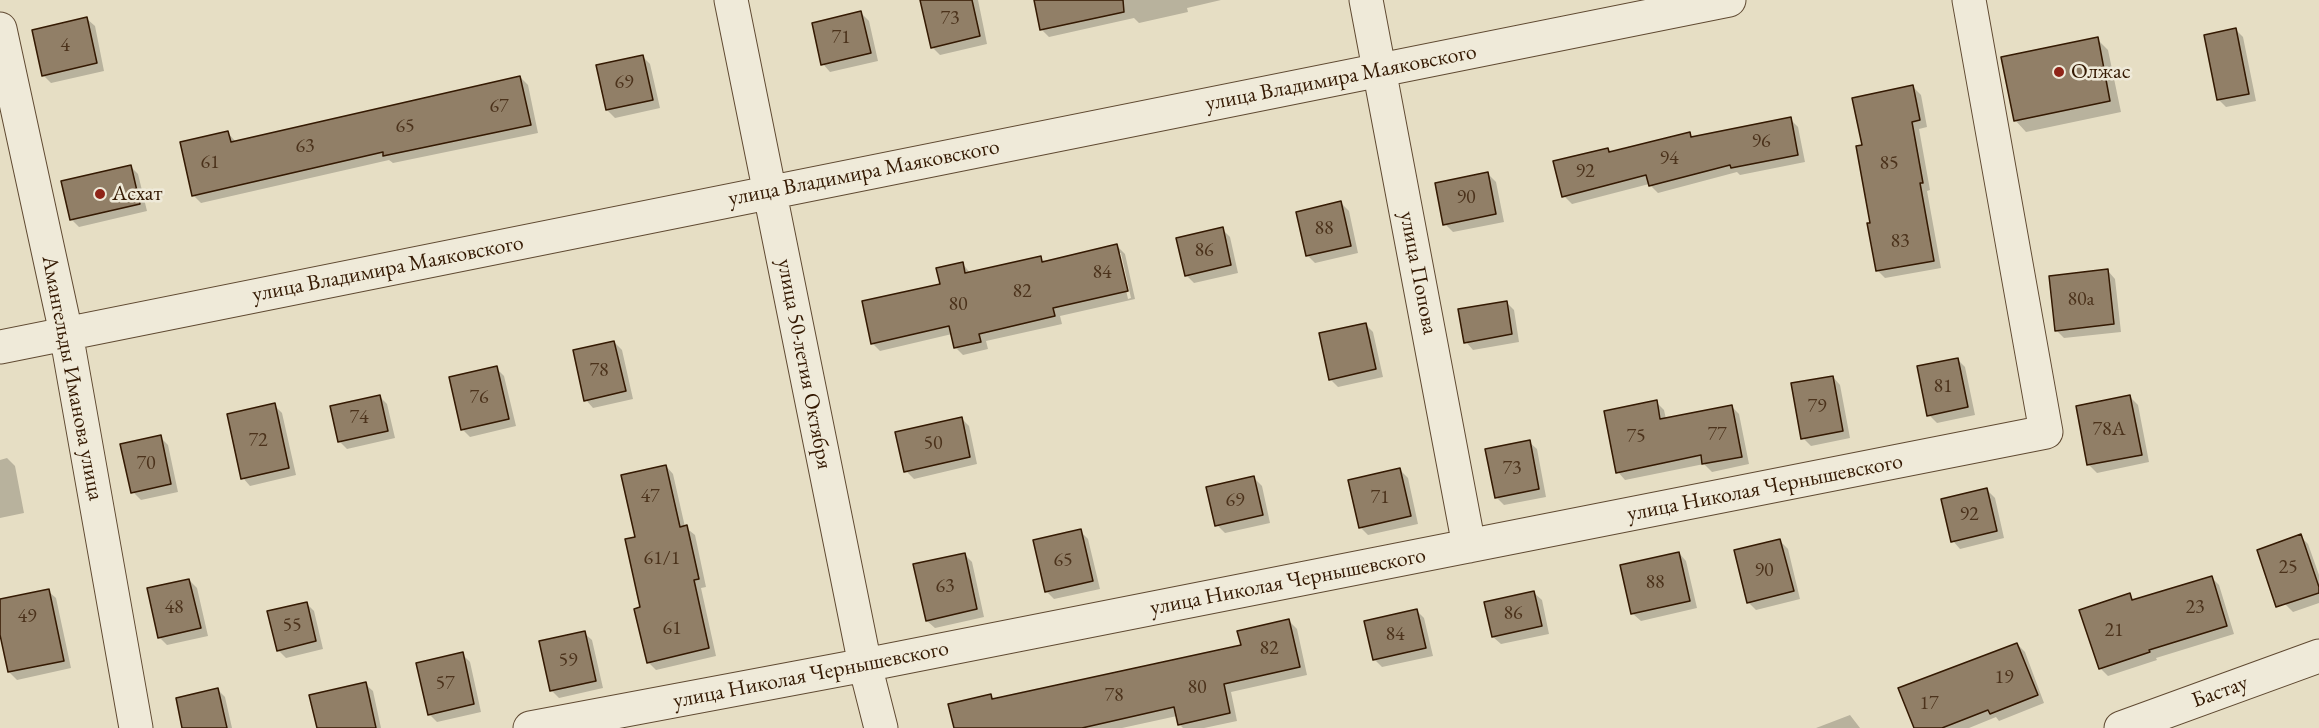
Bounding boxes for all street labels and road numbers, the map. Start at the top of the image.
street label: улица Владимира Маяковского [1203,39,1479,117]
street label: улица Владимира Маяковского [726,134,1002,212]
street label: улица Попова [1393,209,1443,337]
street label: улица Владимира Маяковского [250,230,526,308]
street label: Амангельды Иманова улица [35,253,109,503]
street label: улица 50-летия Октября [771,257,837,471]
street label: улица Николая Чернышевского [1625,448,1905,528]
street label: улица Николая Чернышевского [1148,542,1428,622]
street label: улица Николая Чернышевского [671,635,951,715]
street label: Бастау [2188,670,2252,714]

